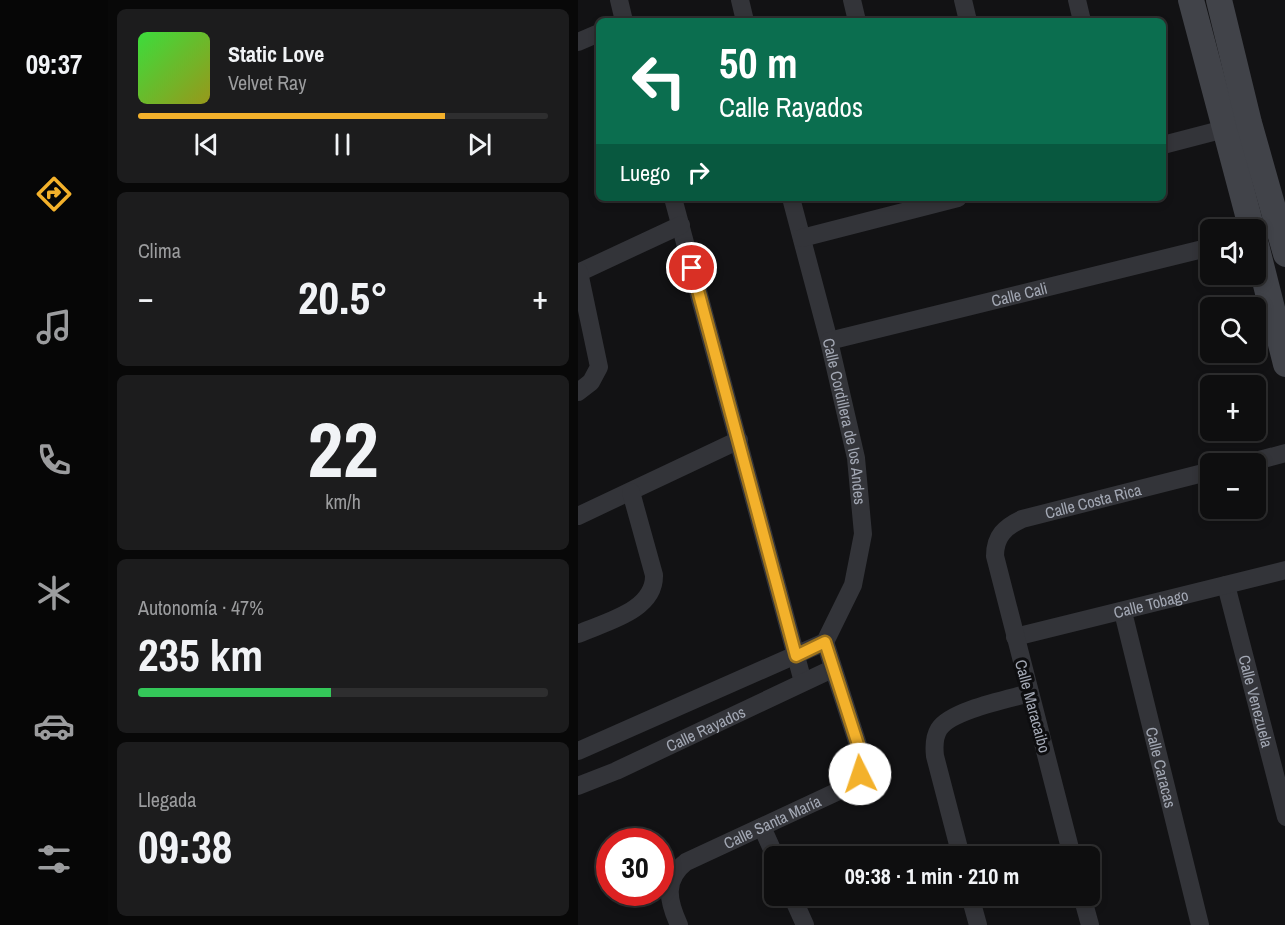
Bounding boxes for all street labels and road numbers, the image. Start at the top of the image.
street label: Calle Cali [989,277,1050,312]
street label: Calle Cordillera de los Andes [818,336,871,505]
street label: Calle Costa Rica [1043,478,1144,524]
street label: Calle Tobago [1111,584,1191,623]
street label: Calle Venezuela [1234,652,1279,751]
street label: Calle Maracaibo [1010,657,1056,755]
street label: Calle Rayados [662,700,749,757]
street label: Calle Caracas [1141,725,1182,810]
street label: Calle Santa María [720,789,825,854]

